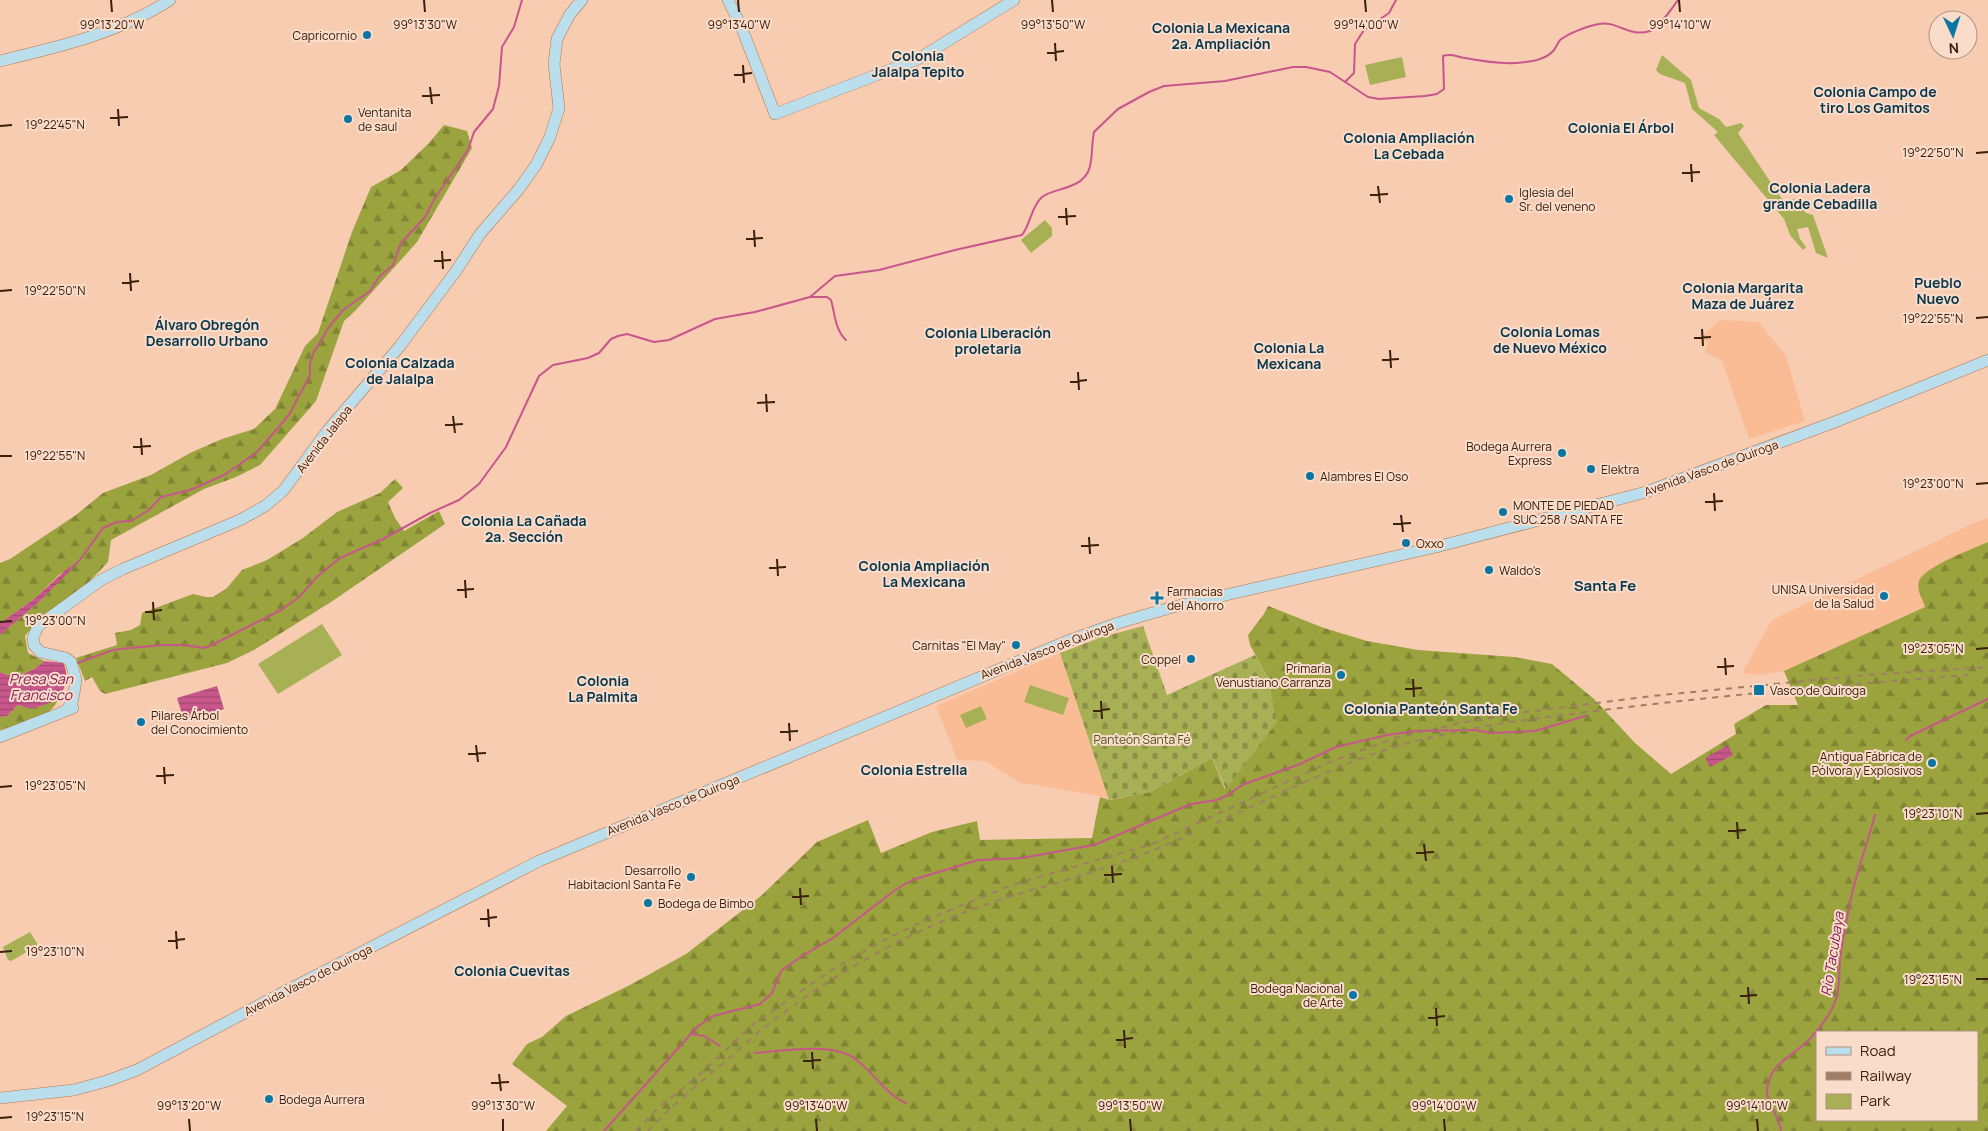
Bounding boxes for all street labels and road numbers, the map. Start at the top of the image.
street label: Avenida Jalapa [292,402,356,476]
street label: Avenida Vasco de Quiroga [1641,436,1781,500]
street label: Avenida Vasco de Quiroga [978,617,1116,683]
street label: Avenida Vasco de Quiroga [604,771,742,839]
street label: Avenida Vasco de Quiroga [241,940,375,1020]

